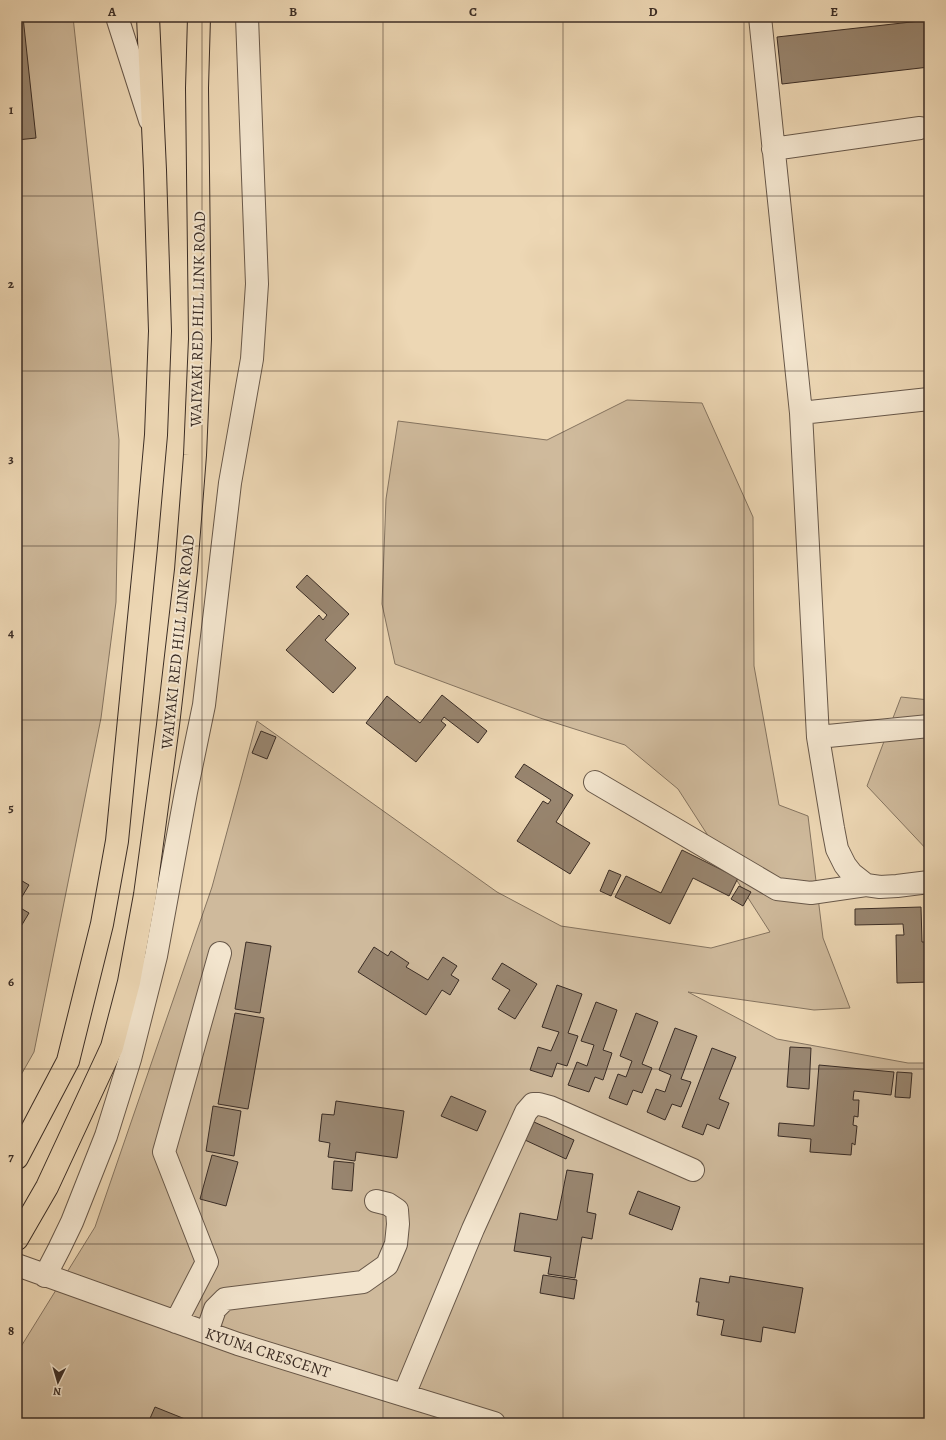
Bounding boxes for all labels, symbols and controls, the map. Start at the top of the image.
text: A [107,3,117,20]
text: B [289,3,297,20]
text: C [469,3,477,20]
text: D [648,3,658,20]
text: E [830,3,838,20]
text: 1 [9,101,14,118]
street label: WAIYAKI RED HILL LINK ROAD [185,211,211,428]
text: 2 [8,275,15,292]
text: 3 [8,450,14,467]
street label: WAIYAKI RED HILL LINK ROAD [156,534,200,751]
text: 4 [8,624,14,641]
text: 5 [8,799,14,816]
text: 6 [8,973,14,990]
text: 7 [8,1148,14,1165]
text: 8 [8,1322,14,1339]
street label: KYUNA CRESCENT [202,1322,333,1384]
north arrow [38,1362,78,1402]
text: N [53,1384,62,1399]

